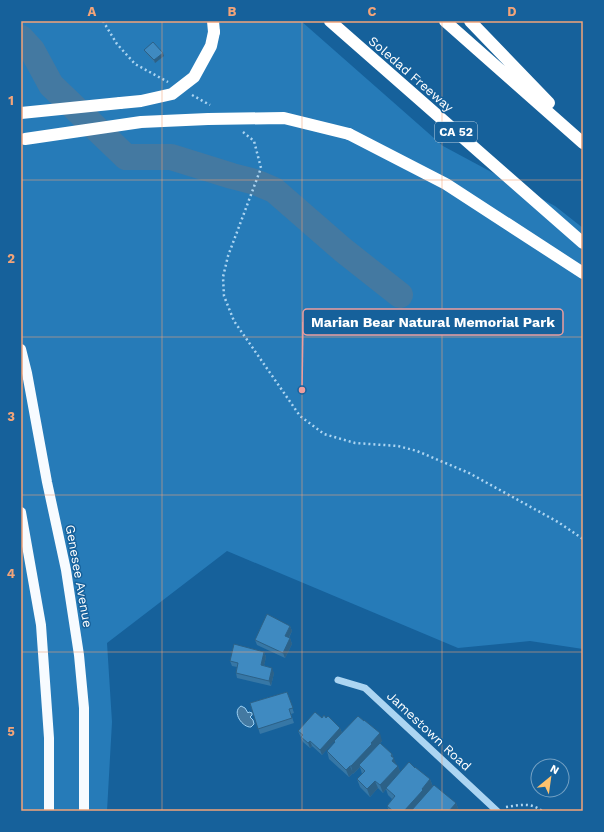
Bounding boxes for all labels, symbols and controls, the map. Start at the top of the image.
text: A [88,4,97,19]
text: B [228,4,237,19]
text: C [368,4,377,19]
text: D [507,4,517,19]
street label: Soledad Freeway [366,33,457,115]
text: 1 [8,93,14,108]
road number: CA 52 [435,122,477,142]
text: 2 [7,251,15,266]
callout: Marian Bear Natural Memorial Park [303,309,563,335]
text: Marian Bear Natural Memorial Park [311,314,555,330]
text: 3 [7,409,15,424]
street label: Genesee Avenue [63,523,95,629]
text: 4 [7,566,16,581]
street label: Jamestown Road [384,688,474,774]
text: 5 [7,724,15,739]
north arrow [530,758,570,798]
text: N [548,762,561,777]

